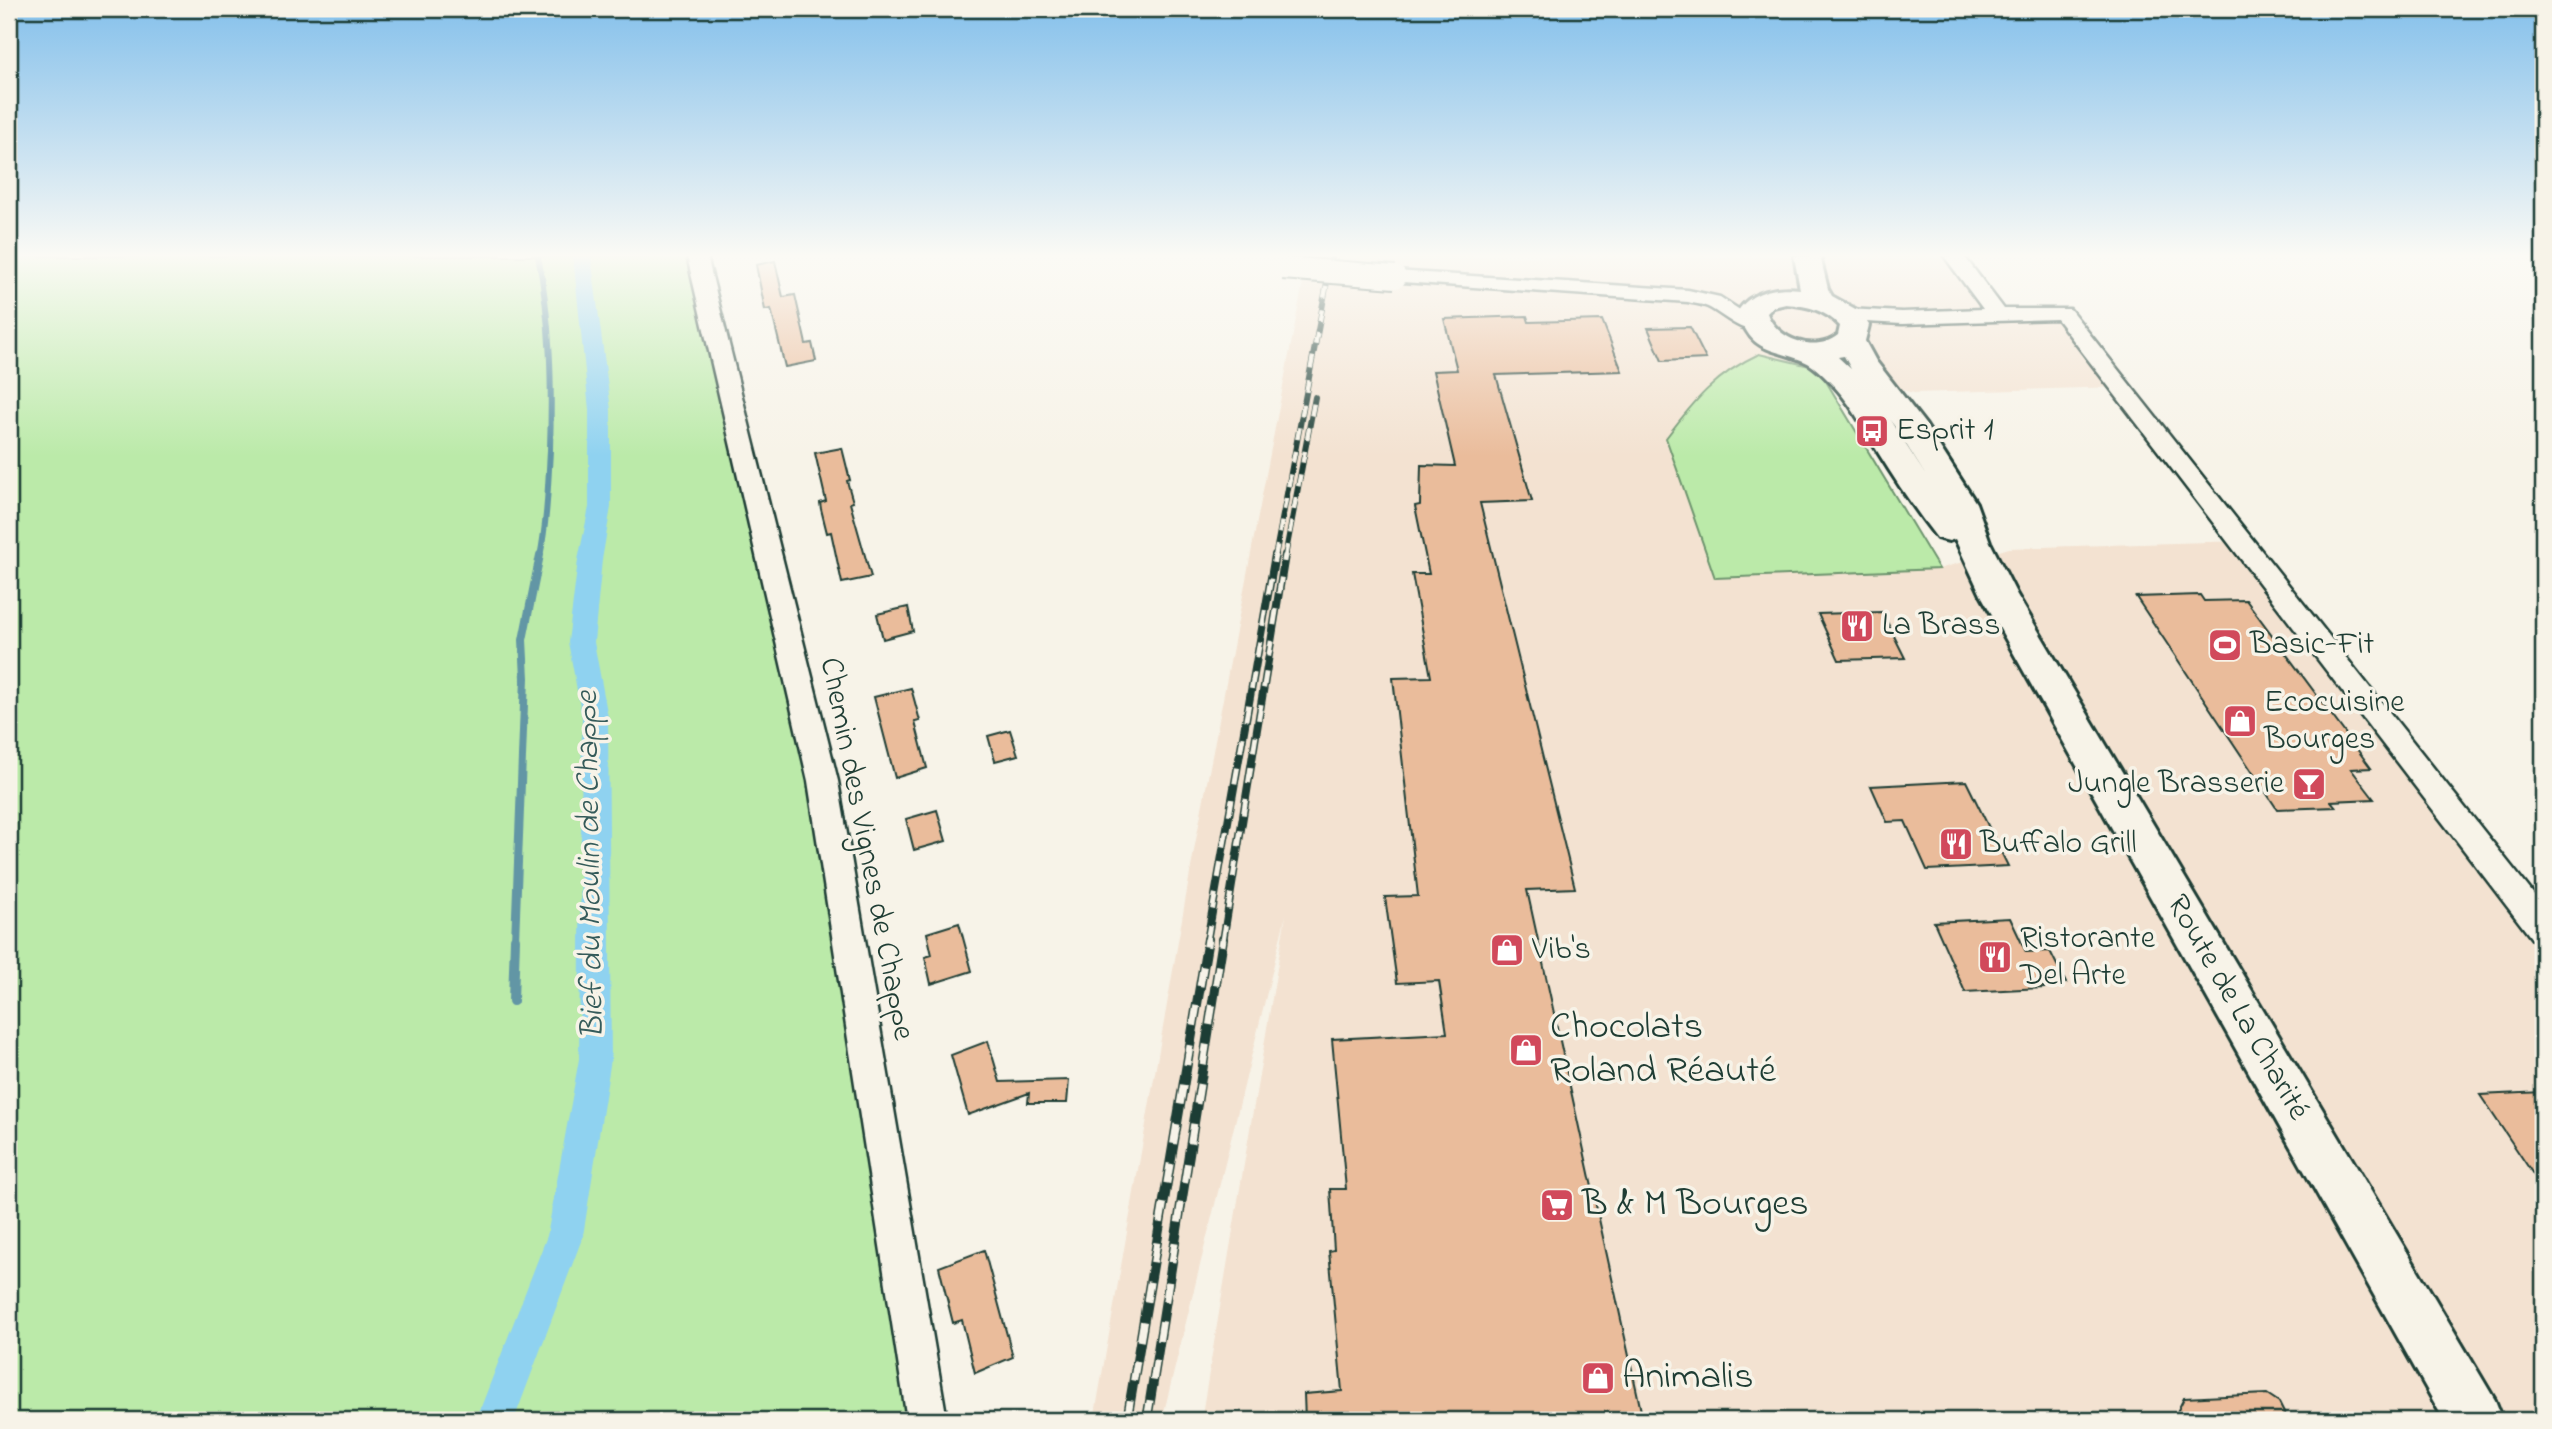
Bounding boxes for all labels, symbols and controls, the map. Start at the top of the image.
place label: Esprit 1 [1896,408,1994,455]
bus stop icon: Esprit 1 [1853,412,1891,450]
place label: La Brass [1882,603,2000,650]
restaurant icon: La Brass [1838,607,1876,645]
place label: Basic-Fit [2249,622,2375,669]
sports icon: Basic-Fit [2206,626,2244,664]
street label: Chemin des Vignes de Chappe [806,654,926,1045]
place label: Ecocuisine Bourges [2263,680,2405,764]
water label: Bief du Moulin de Chappe [564,689,618,1039]
shop icon: Ecocuisine Bourges [2221,702,2259,740]
place label: Jungle Brasserie [2068,761,2285,808]
bar icon: Jungle Brasserie [2290,765,2328,803]
place label: Buffalo Grill [1979,821,2137,868]
restaurant icon: Buffalo Grill [1937,825,1975,863]
street label: Route de La Charité [2153,886,2321,1130]
place label: Ristorante Del Arte [2019,916,2156,1000]
place label: Vib's [1531,927,1591,974]
shop icon: Vib's [1488,931,1526,969]
restaurant icon: Ristorante Del Arte [1976,938,2014,976]
place label: Chocolats Roland Réauté [1550,1000,1777,1100]
shop icon: Chocolats Roland Réauté [1507,1031,1545,1069]
place label: B & M Bourges [1581,1177,1809,1233]
supermarket icon: B & M Bourges [1538,1186,1576,1224]
place label: Animalis [1622,1350,1754,1406]
shop icon: Animalis [1579,1359,1617,1397]

